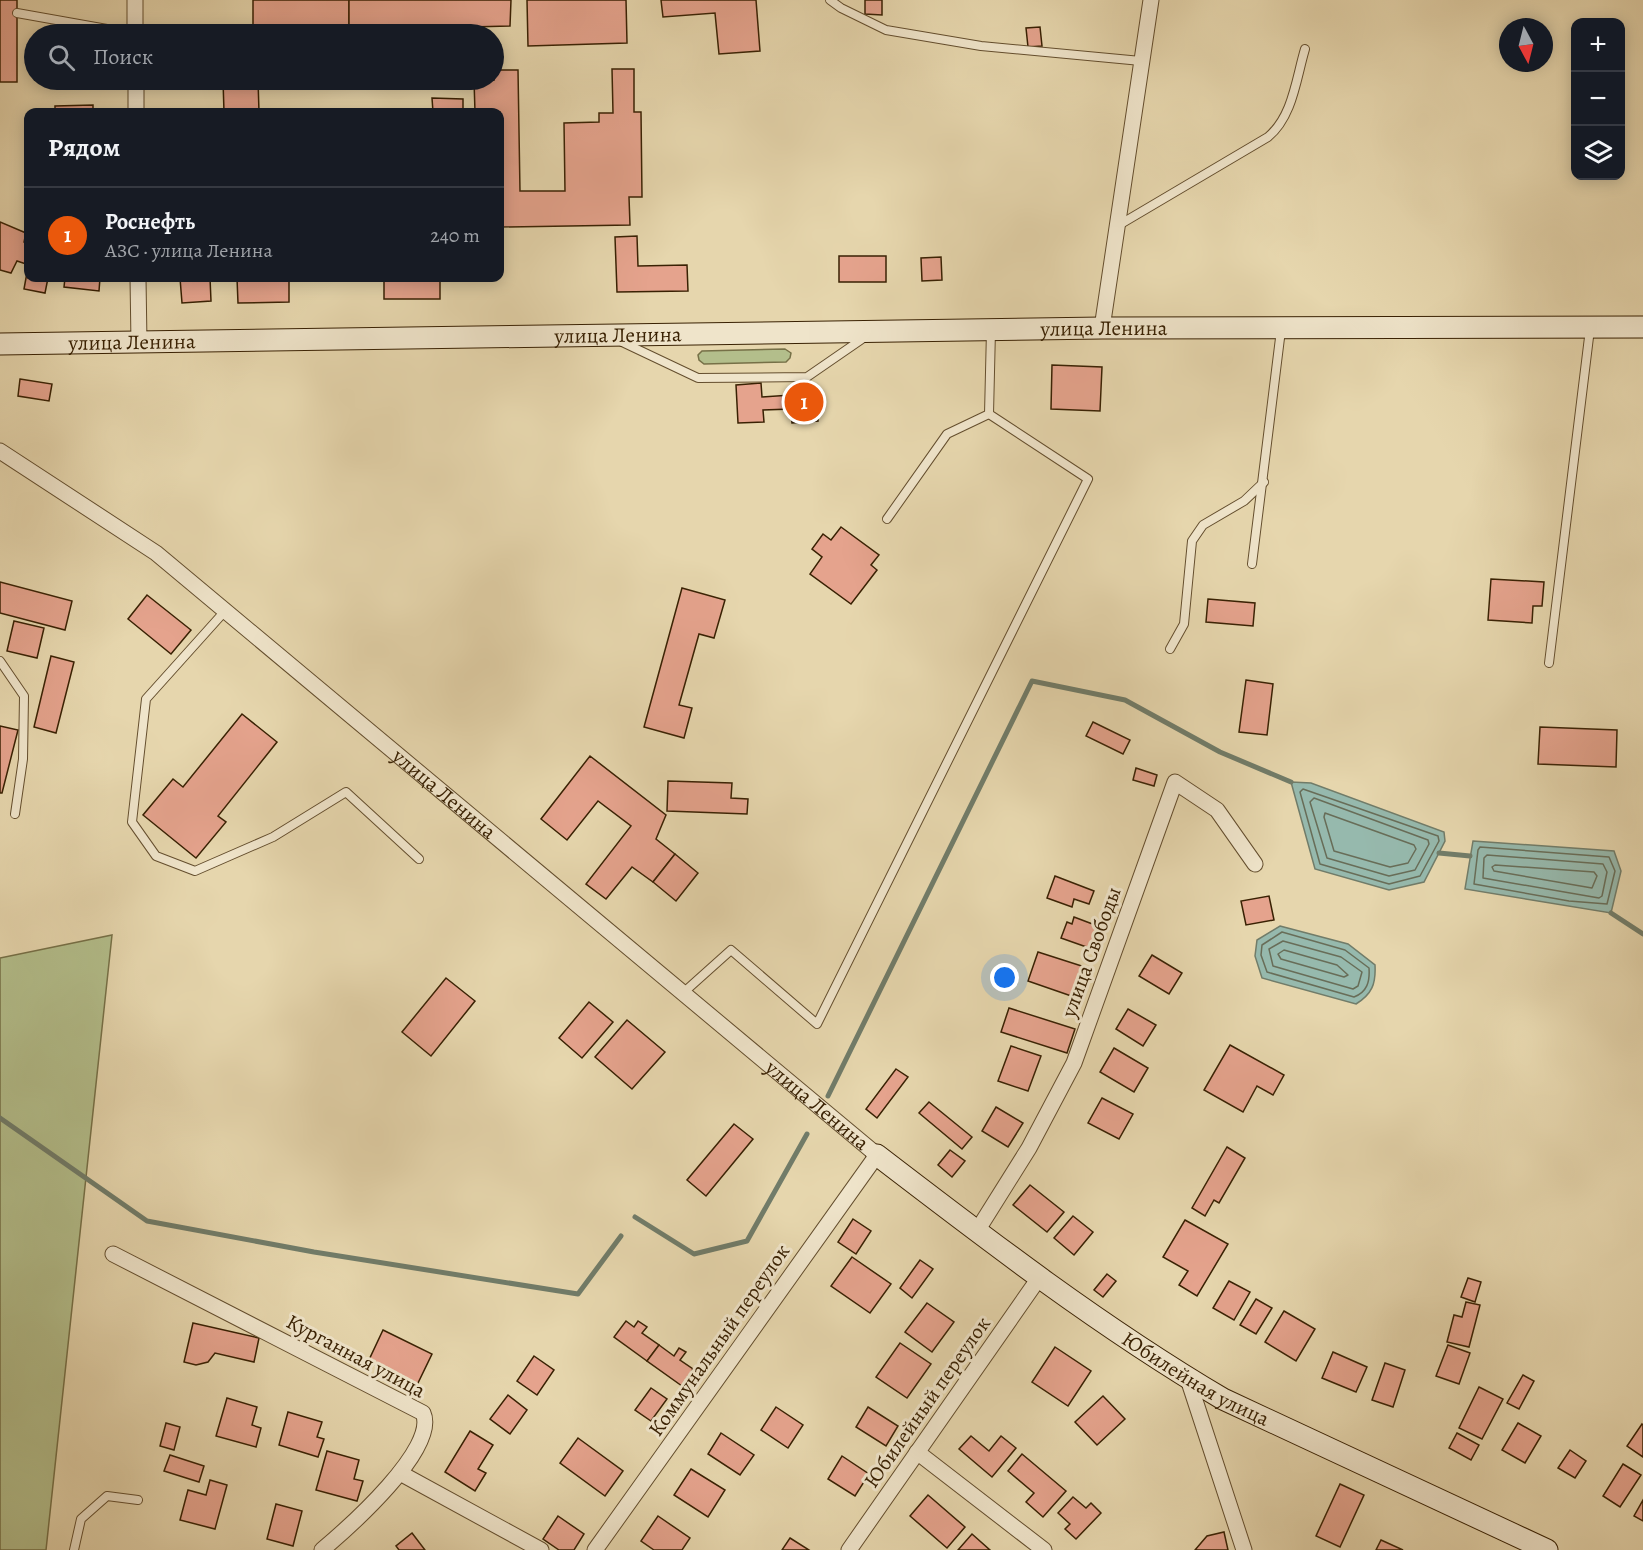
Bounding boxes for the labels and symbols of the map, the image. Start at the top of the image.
north arrow [1499,18,1553,72]
street label: улица Ленина [1039,314,1168,343]
street label: улица Ленина [553,320,682,350]
street label: улица Ленина [67,327,196,357]
pin: 1 [784,380,824,424]
street label: улица Ленина [386,742,502,845]
street label: улица Свободы [1054,883,1128,1022]
your location [990,963,1019,992]
street label: улица Ленина [759,1053,875,1157]
street label: Коммунальный переулок [642,1238,796,1442]
street label: Курганная улица [282,1308,431,1405]
street label: Юбилейный переулок [857,1311,997,1493]
street label: Юбилейная улица [1116,1325,1274,1433]

